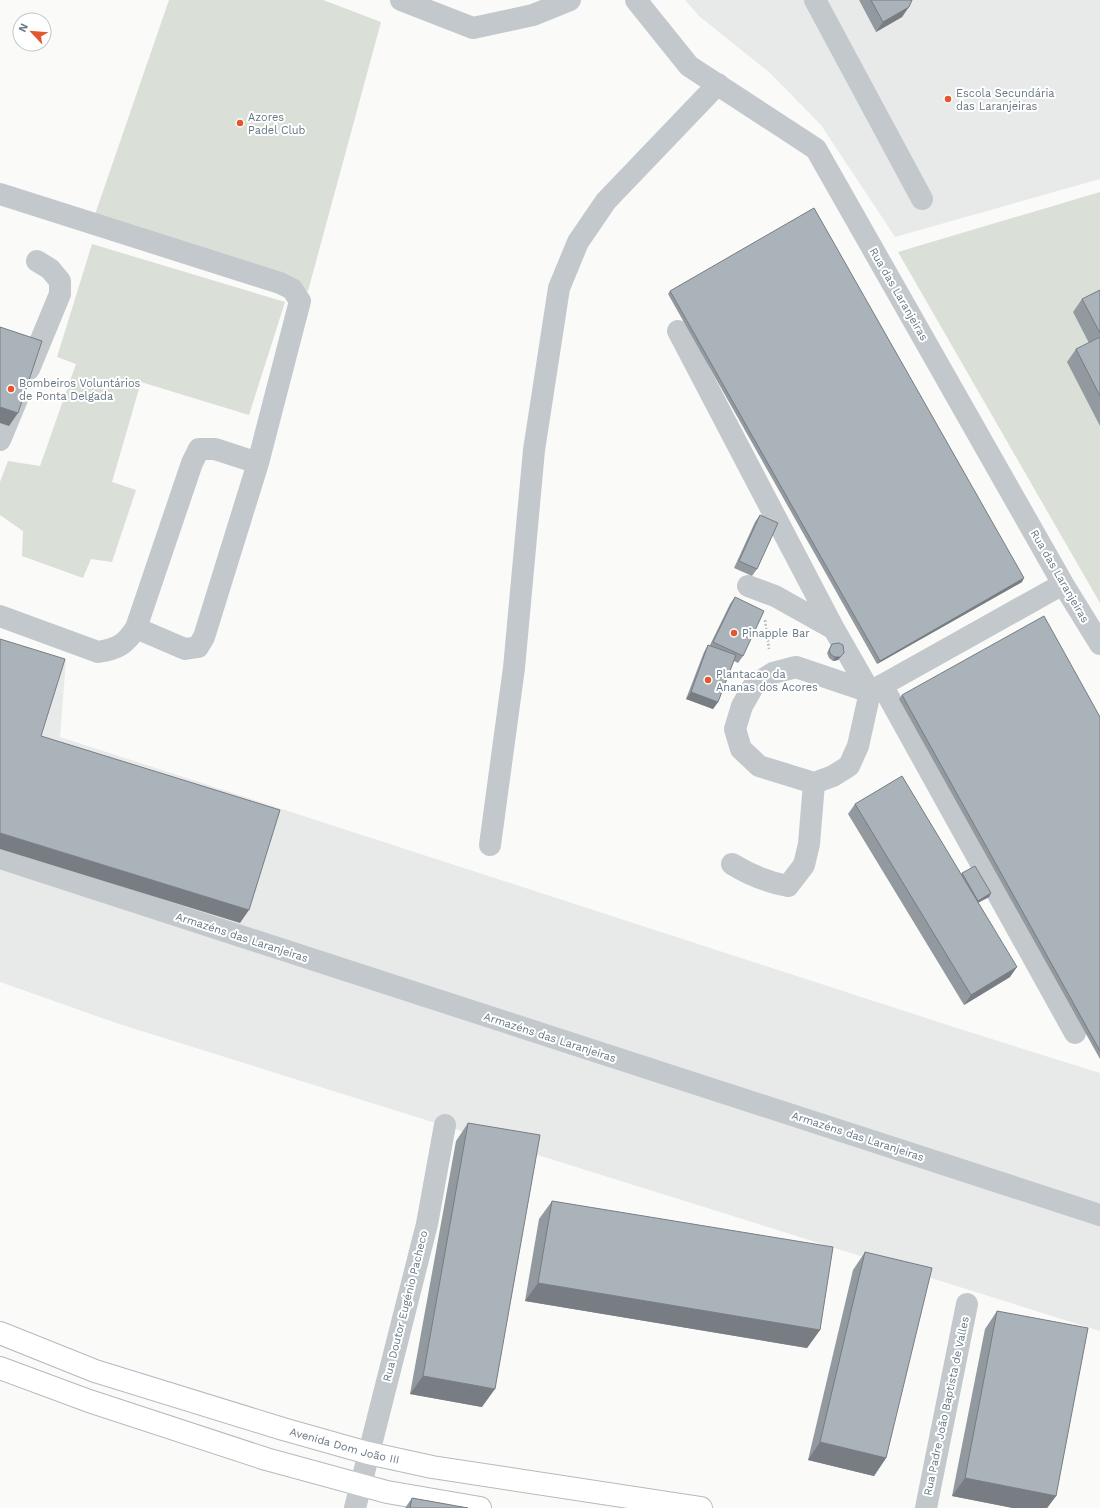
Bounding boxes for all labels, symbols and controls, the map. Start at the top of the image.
north arrow [12,12,52,52]
text: N [16,21,31,34]
place label: Escola Secundária das Laranjeiras [956,87,1055,113]
marker: Escola Secundária das Laranjeiras [943,94,953,104]
place label: Azores Padel Club [248,111,306,137]
marker: Azores Padel Club [235,118,245,128]
street label: Rua das Laranjeiras [867,245,931,343]
place label: Bombeiros Voluntários de Ponta Delgada [19,377,140,403]
marker: Bombeiros Voluntários de Ponta Delgada [6,384,16,394]
street label: Rua das Laranjeiras [1028,527,1092,625]
place label: Pinapple Bar [742,627,810,640]
marker: Pinapple Bar [729,628,739,638]
place label: Plantacao da Ananas dos Acores [716,668,818,694]
marker: Plantacao da Ananas dos Acores [703,675,713,685]
street label: Armazéns das Laranjeiras [174,910,310,965]
street label: Armazéns das Laranjeiras [482,1010,618,1065]
street label: Armazéns das Laranjeiras [790,1109,926,1164]
street label: Rua Doutor Eugénio Pacheco [380,1229,431,1383]
street label: Rua Padre João Baptista de Valles [921,1315,972,1497]
street label: Avenida Dom João III [288,1425,401,1467]

